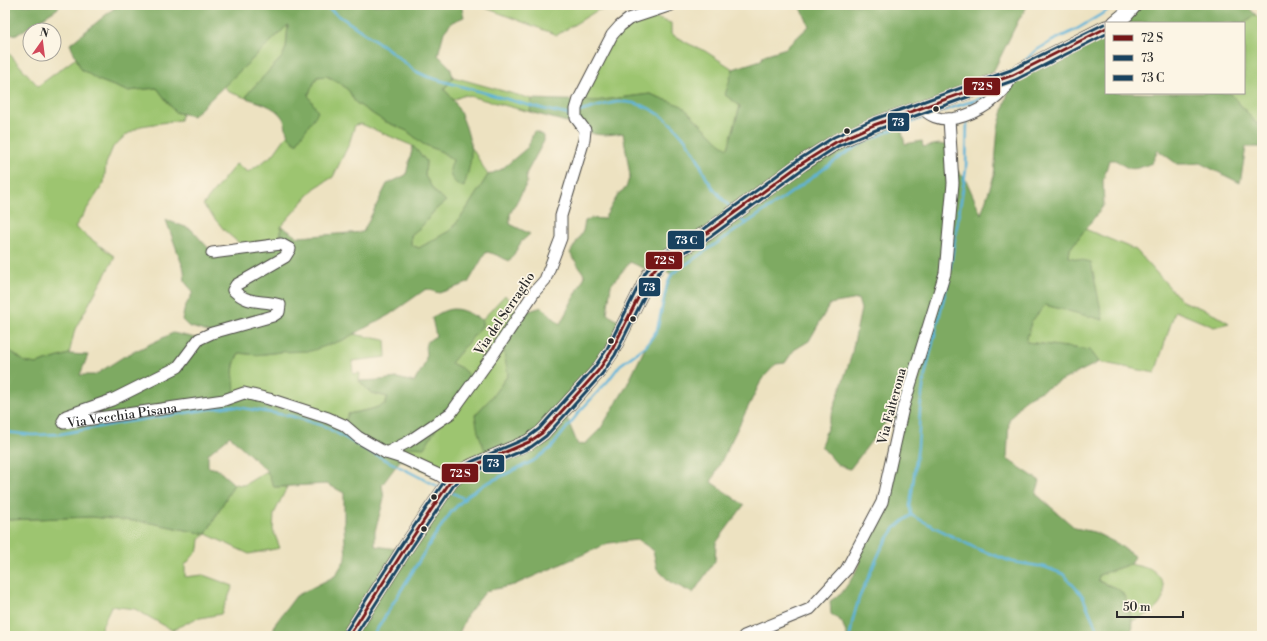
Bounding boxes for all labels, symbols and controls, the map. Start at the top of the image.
north arrow [22,22,62,62]
legend [1105,22,1245,94]
text: N [38,25,50,41]
text: 72 S [1141,31,1163,46]
text: 73 [1141,51,1154,66]
text: 73 C [1141,71,1164,86]
line badge: 72 S [963,77,1001,96]
text: 72 S [971,80,993,94]
unlabelled marker [931,104,941,114]
line badge: 73 [887,112,910,132]
text: 73 [892,116,905,130]
unlabelled marker [842,126,852,136]
line badge: 73 C [667,230,705,250]
text: 73 C [675,234,697,248]
line badge: 72 S [645,251,683,270]
text: 72 S [653,254,675,268]
street label: Via del Serraglio [471,269,539,359]
line badge: 73 [638,277,661,297]
text: 73 [643,281,656,295]
unlabelled marker [628,314,638,324]
unlabelled marker [606,336,616,346]
street label: Via Falterona [874,366,910,447]
street label: Via Vecchia Pisana [65,400,179,432]
line badge: 73 [482,454,505,473]
text: 73 [487,457,500,471]
line badge: 72 S [441,463,479,483]
text: 72 S [449,467,471,481]
unlabelled marker [429,492,439,502]
unlabelled marker [419,524,429,534]
scale bar [1117,593,1183,619]
text: 50 m [1123,600,1151,615]

